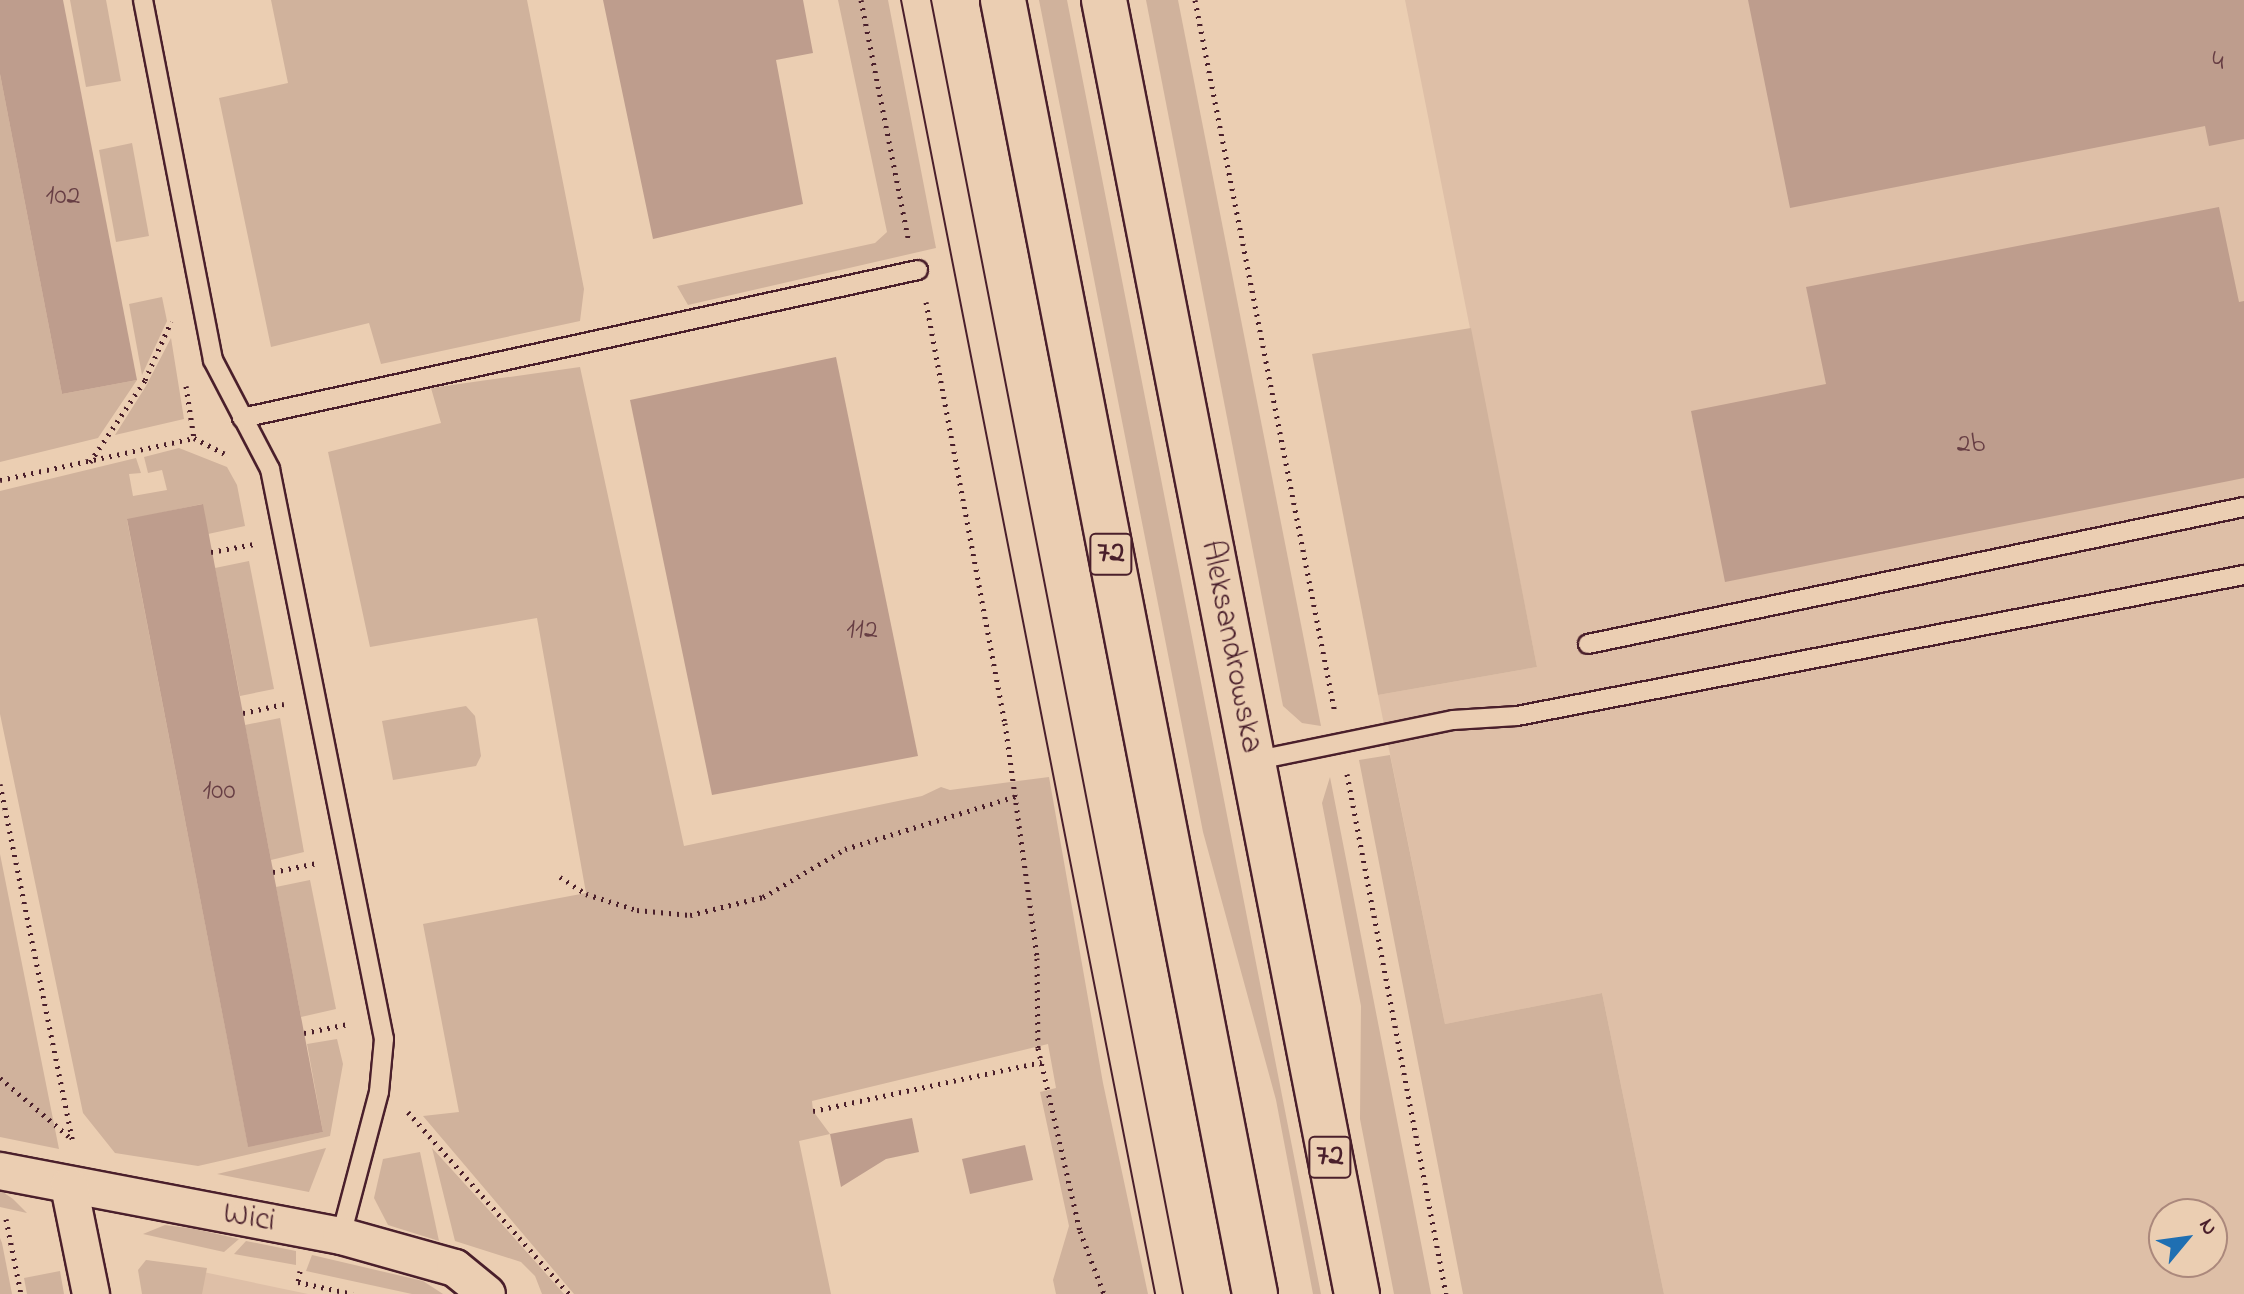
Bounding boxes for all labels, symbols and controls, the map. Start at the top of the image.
house number: 4 [2212,46,2224,80]
house number: 102 [46,180,80,214]
house number: 2b [1957,428,1985,462]
road number: 72 [1089,528,1133,580]
street label: Aleksandrowska [1191,537,1269,757]
house number: 112 [846,614,878,648]
house number: 100 [202,775,236,809]
road number: 72 [1308,1131,1352,1183]
street label: Wici [220,1196,278,1242]
north arrow [2148,1198,2228,1278]
text: N [2190,1213,2225,1242]

